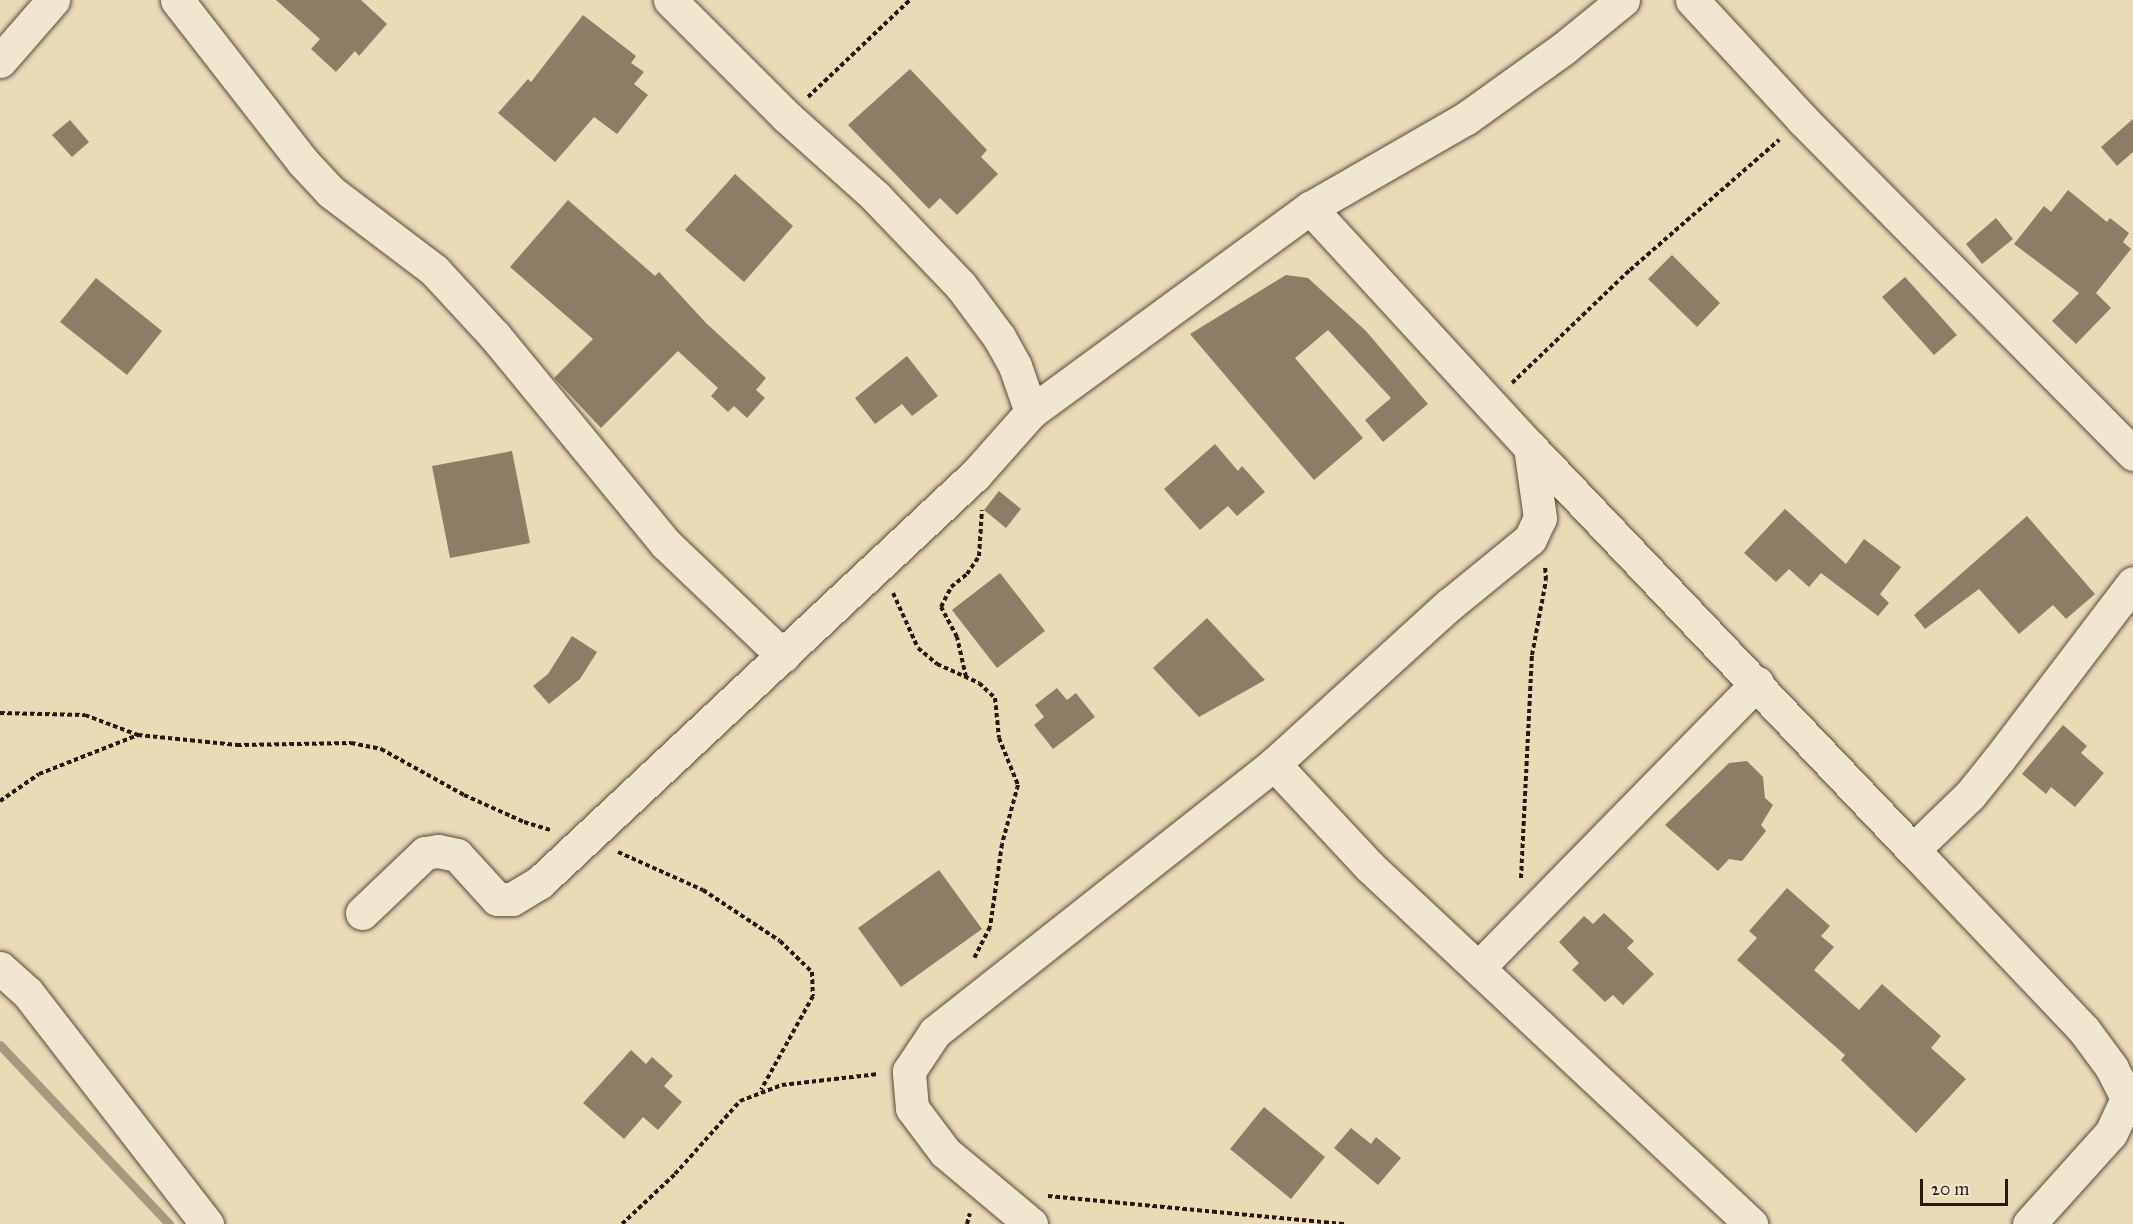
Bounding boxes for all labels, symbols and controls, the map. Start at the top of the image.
scale bar [1923,1167,2012,1205]
text: 20 m [1931,1178,1969,1200]

